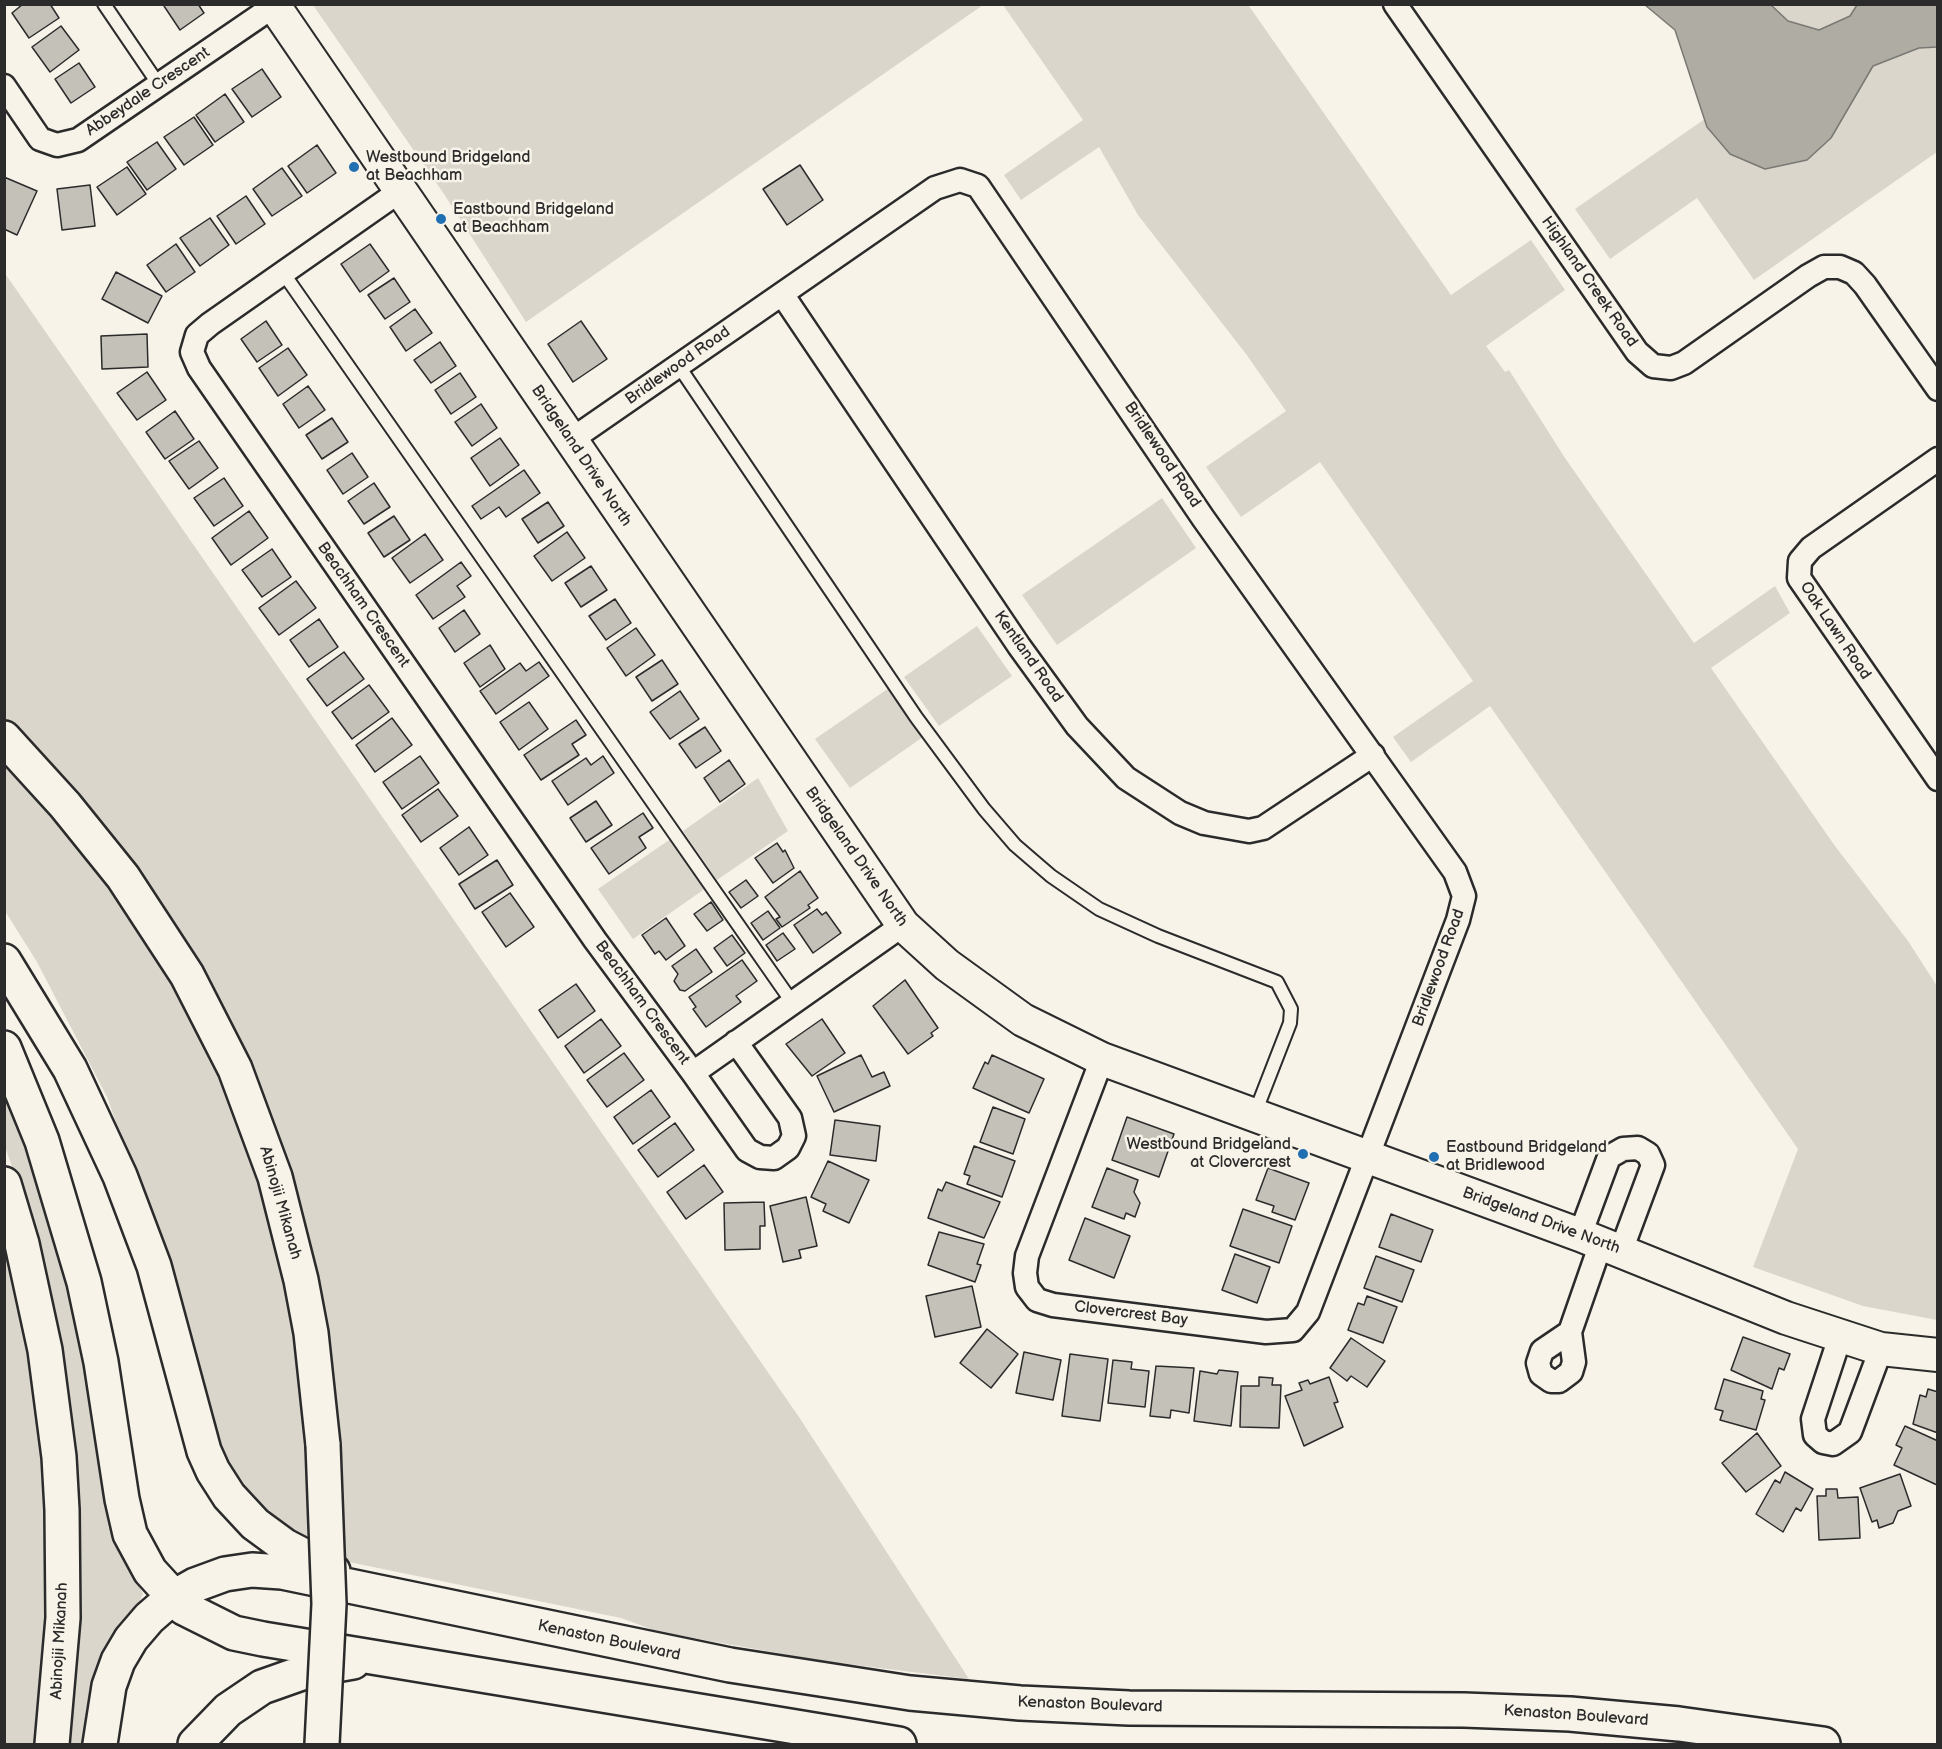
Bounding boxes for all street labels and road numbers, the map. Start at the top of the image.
street label: Abbeydale Crescent [82,43,214,141]
street label: Highland Creek Road [1537,213,1641,351]
street label: Bridlewood Road [622,323,734,409]
street label: Bridgeland Drive North [527,382,635,530]
street label: Bridlewood Road [1119,398,1205,512]
street label: Beachham Crescent [313,539,413,671]
street label: Oak Lawn Road [1795,578,1875,684]
street label: Kentland Road [989,608,1067,706]
street label: Bridgeland Drive North [800,783,912,931]
street label: Bridlewood Road [1409,907,1469,1029]
street label: Beachham Crescent [591,937,693,1069]
street label: Abinojii Mikanah [255,1144,305,1262]
street label: Bridgeland Drive North [1460,1184,1622,1258]
street label: Clovercrest Bay [1073,1298,1189,1330]
street label: Abinojii Mikanah [47,1582,73,1700]
street label: Kenaston Boulevard [536,1617,682,1665]
street label: Kenaston Boulevard [1017,1693,1163,1717]
street label: Kenaston Boulevard [1503,1701,1649,1731]

